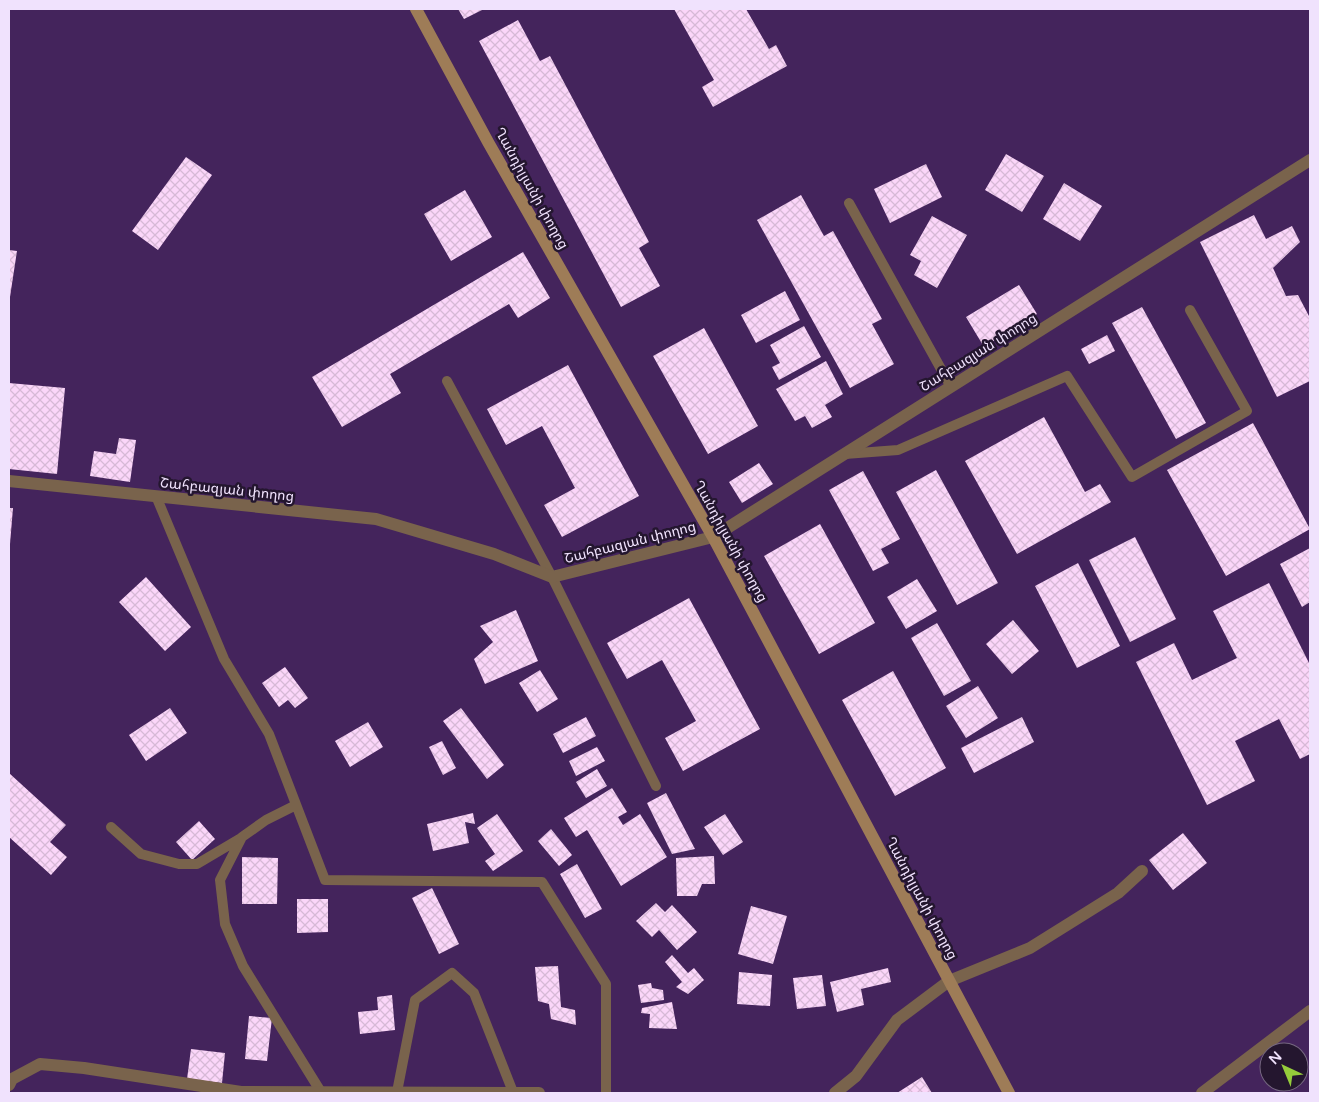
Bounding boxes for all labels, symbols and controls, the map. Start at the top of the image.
street label: Ղանդիլյանի փողոց [491,124,572,252]
street label: Շահբազյան փողոց [917,310,1040,395]
street label: Շահբազյան փողոց [159,474,295,505]
street label: Ղանդիլյանի փողոց [690,477,771,605]
street label: Շահբազյան փողոց [563,518,698,567]
street label: Ղանդիլյանի փողոց [882,834,961,963]
north arrow [1259,1042,1309,1092]
text: N [1265,1048,1285,1068]

